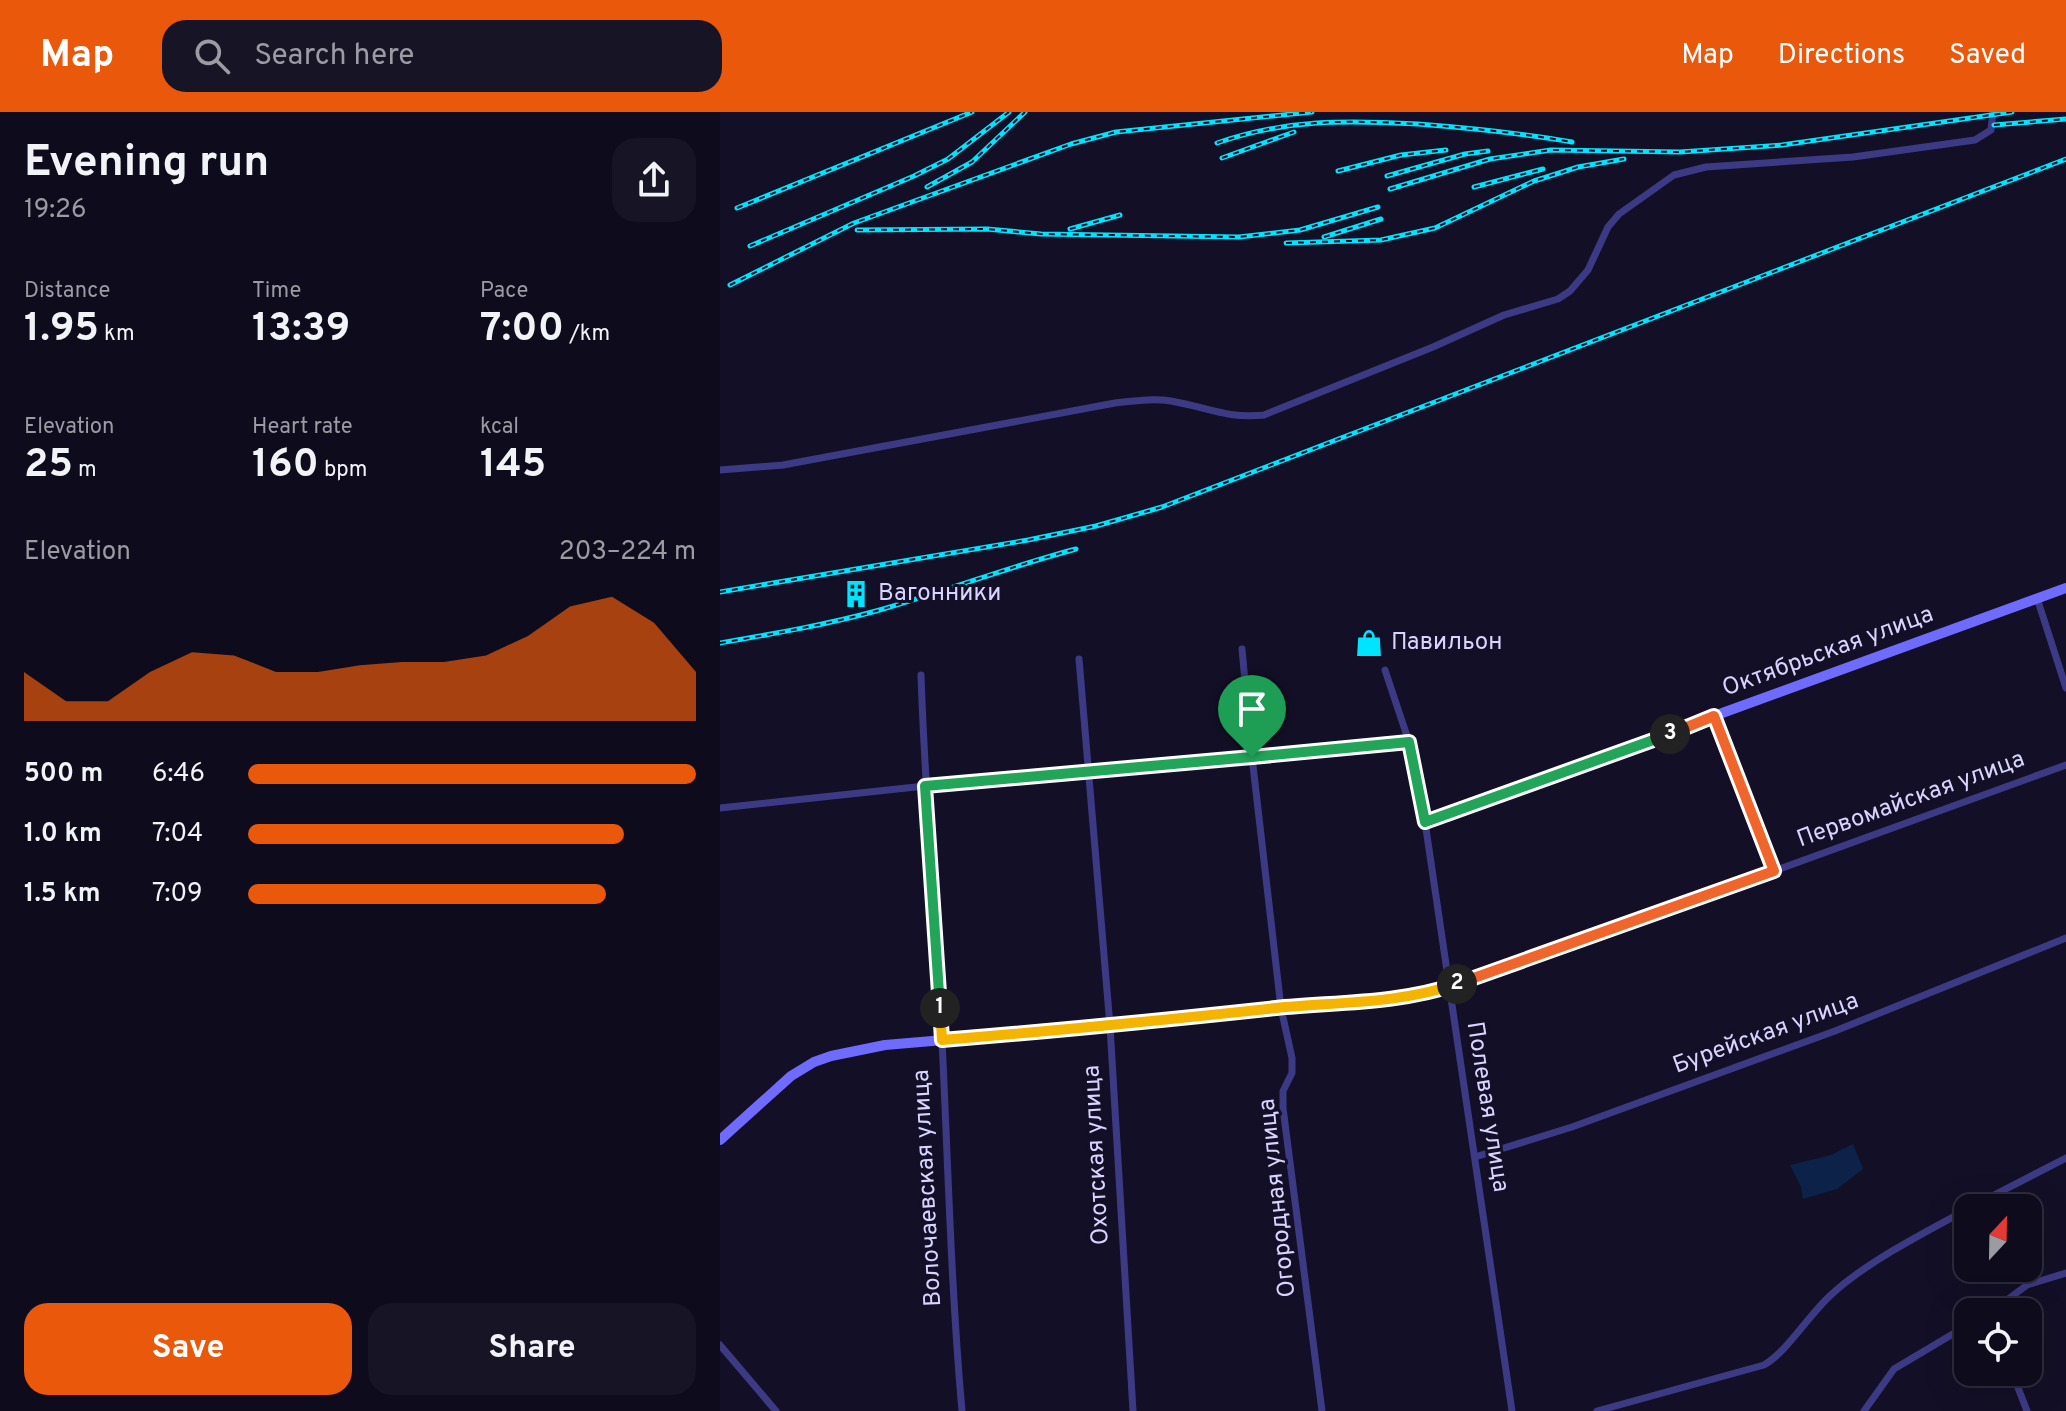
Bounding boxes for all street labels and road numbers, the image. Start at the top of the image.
street label: Октябрьская улица [1718,600,1938,704]
street label: Первомайская улица [1793,745,2029,855]
street label: Бурейская улица [1669,986,1863,1082]
street label: Полевая улица [1459,1020,1515,1194]
street label: Охотская улица [1077,1064,1117,1246]
street label: Волочаевская улица [907,1069,949,1307]
street label: Огородная улица [1253,1097,1303,1299]

